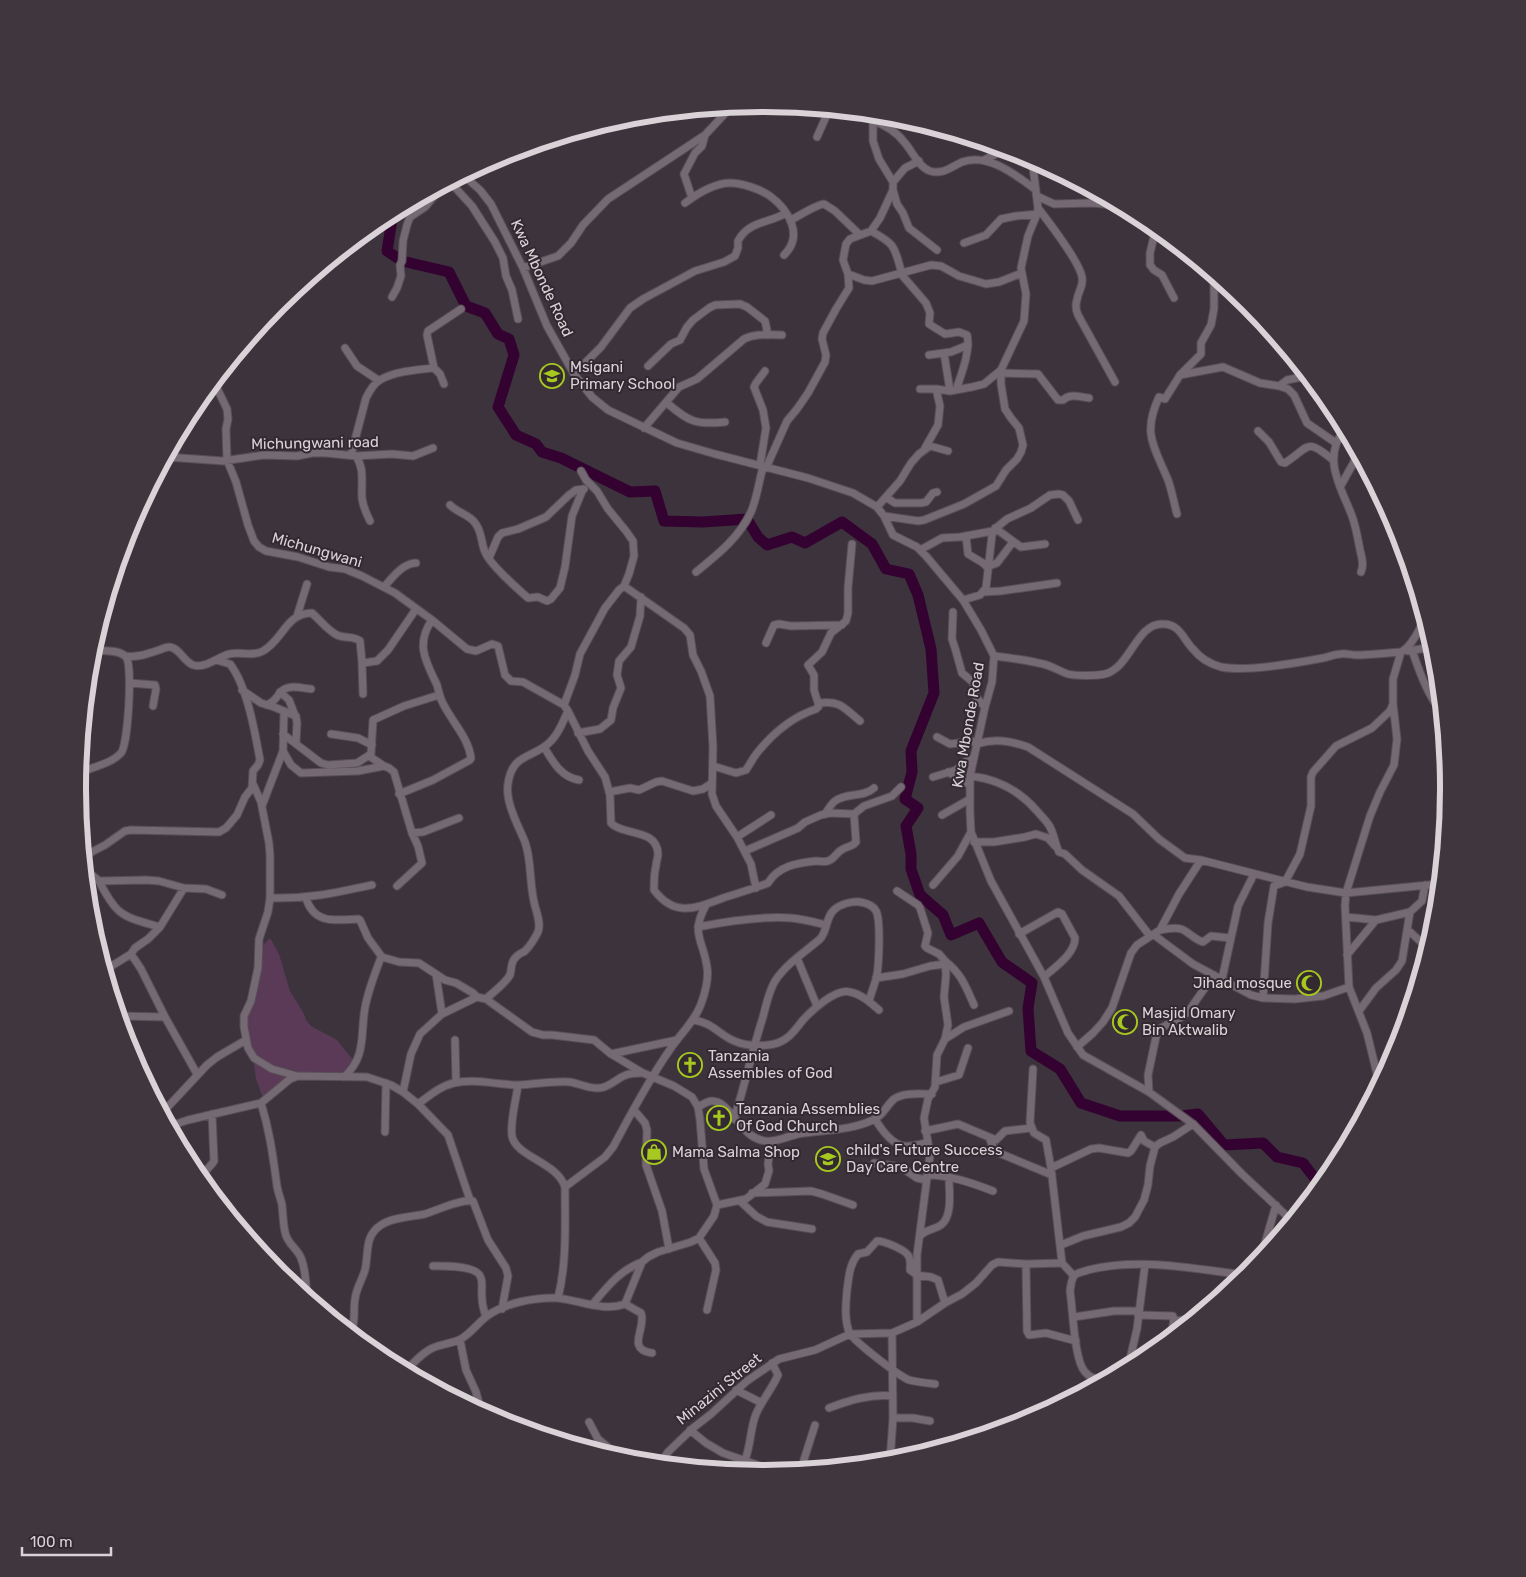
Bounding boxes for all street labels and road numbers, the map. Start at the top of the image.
street label: Kwa Mbonde Road [507,217,577,339]
street label: Michungwani road [251,433,379,453]
street label: Michungwani [270,529,364,571]
street label: Kwa Mbonde Road [948,661,988,789]
street label: Minazini Street [673,1349,765,1429]

